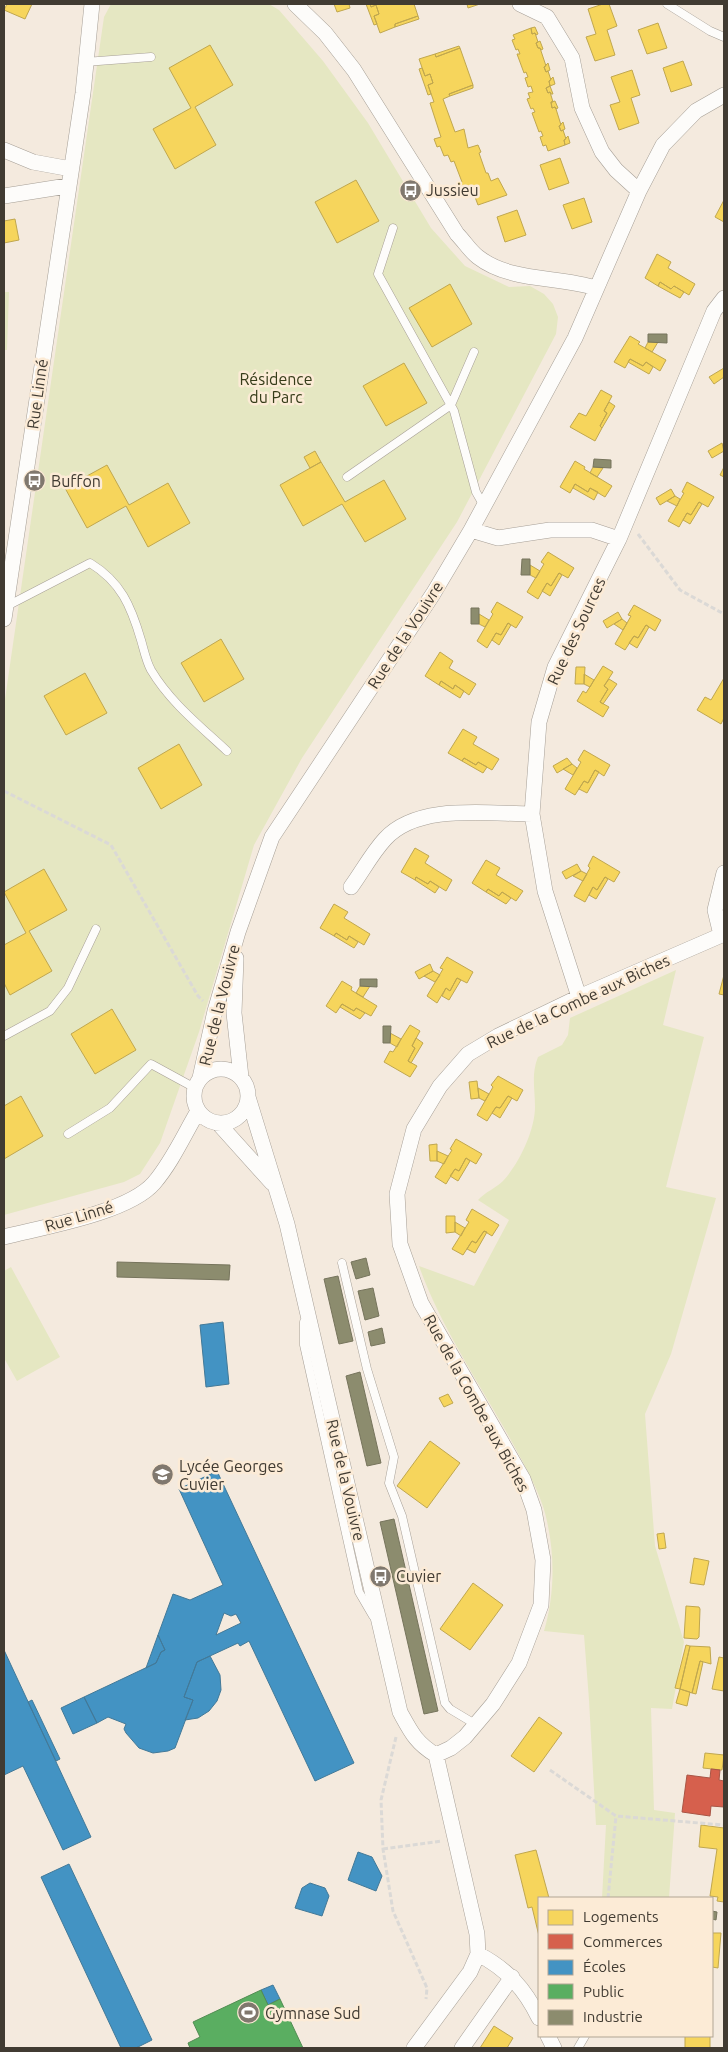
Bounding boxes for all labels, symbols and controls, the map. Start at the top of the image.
bus stop icon: Jussieu [398,178,422,202]
place label: Jussieu [426,181,479,199]
street label: Rue Linné [23,358,51,430]
park label: Résidence du Parc [239,370,313,406]
bus stop icon: Buffon [23,469,47,493]
place label: Buffon [51,472,101,490]
street label: Rue des Sources [543,574,609,688]
street label: Rue de la Vouivre [364,578,446,692]
street label: Rue de la Vouivre [195,943,243,1067]
street label: Rue de la Combe aux Biches [484,951,672,1051]
street label: Rue Linné [43,1197,115,1235]
street label: Rue de la Combe aux Biches [421,1311,533,1495]
street label: Rue de la Vouivre [323,1417,369,1543]
place label: Lycée Georges Cuvier [179,1457,283,1493]
school or university icon: Lycée Georges Cuvier [151,1463,175,1487]
bus stop icon: Cuvier [368,1564,392,1588]
place label: Cuvier [396,1567,441,1585]
legend [538,1897,713,2037]
text: Logements [583,1908,659,1925]
text: Commerces [583,1933,663,1950]
text: Écoles [583,1958,626,1975]
text: Public [583,1983,624,2000]
sports icon: Gymnase Sud [237,2001,261,2025]
place label: Gymnase Sud [265,2004,361,2022]
text: Industrie [583,2008,643,2025]

